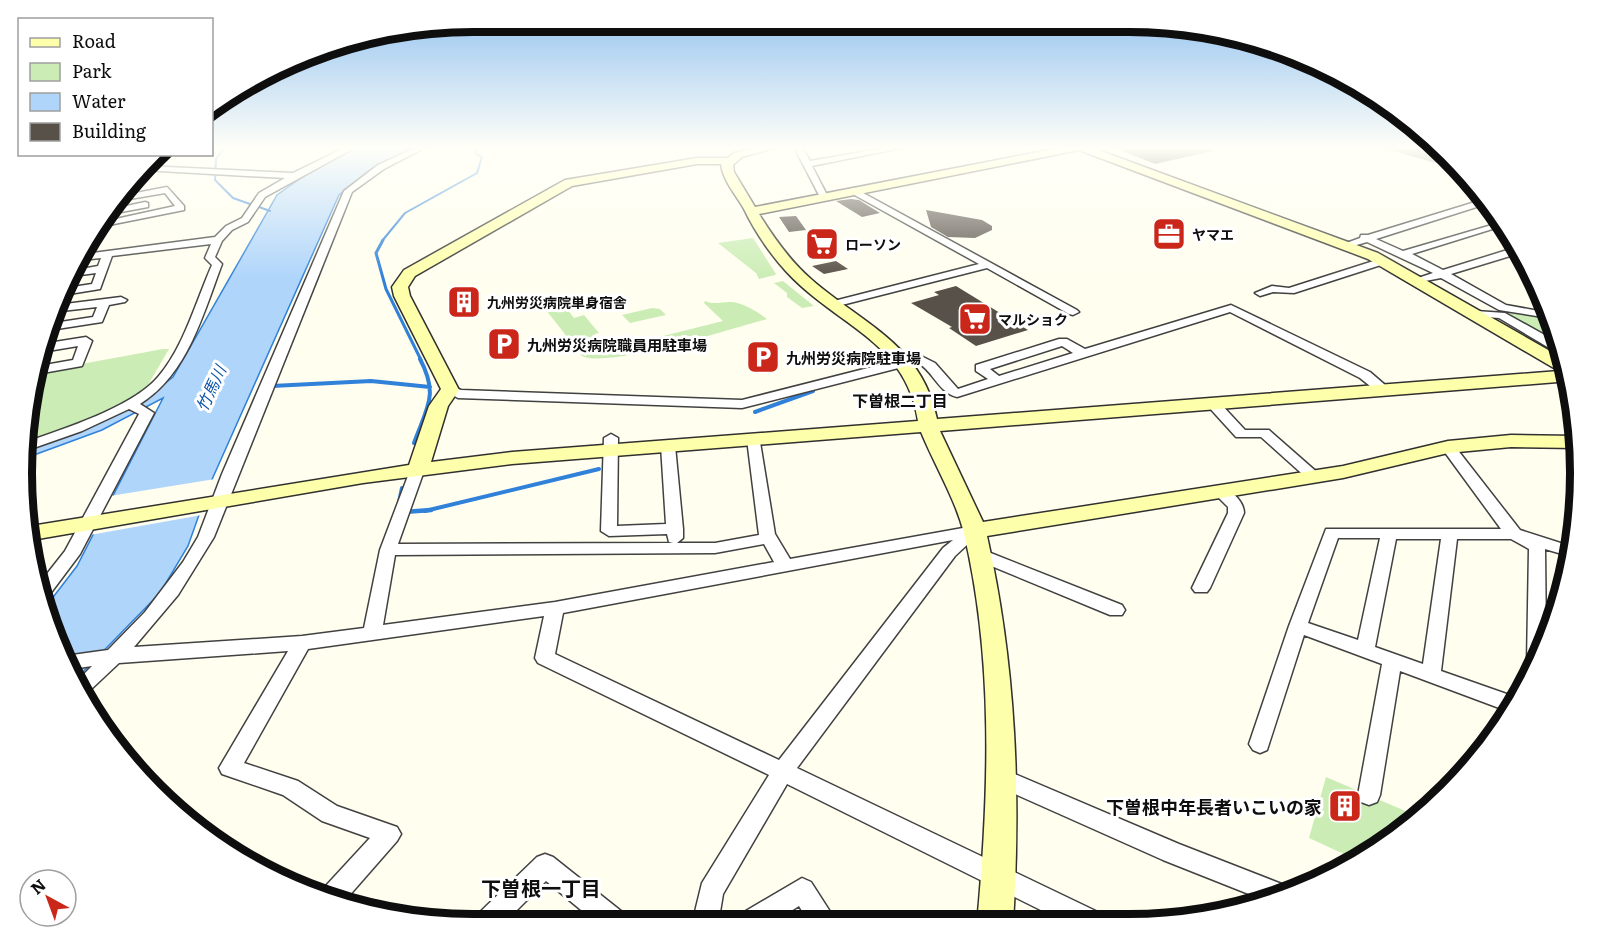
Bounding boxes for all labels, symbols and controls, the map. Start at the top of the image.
legend [18,18,213,156]
text: Road [72,27,116,54]
text: Park [72,57,113,84]
text: Water [72,87,126,114]
text: Building [72,117,147,144]
office icon: ヤマエ [1151,216,1187,252]
place label: ヤマエ [1192,224,1234,244]
supermarket icon: ローソン [804,226,840,262]
place label: ローソン [845,234,901,254]
building icon: 九州労災病院単身宿舎 [446,284,482,320]
place label: 九州労災病院単身宿舎 [487,292,627,312]
supermarket icon: マルショク [957,301,993,337]
place label: マルショク [998,309,1068,329]
parking icon: 九州労災病院職員用駐車場 [486,326,522,362]
place label: 九州労災病院職員用駐車場 [527,333,707,356]
parking icon: 九州労災病院駐車場 [745,339,781,375]
place label: 九州労災病院駐車場 [786,346,921,369]
water label: 竹馬川 [189,359,232,415]
district label: 下曽根二丁目 [852,388,948,412]
building icon: 下曽根中年長者いこいの家 [1327,788,1363,824]
place label: 下曽根中年長者いこいの家 [1106,793,1322,820]
north arrow [18,868,78,928]
text: N [25,872,50,899]
district label: 下曽根一丁目 [481,872,601,902]

